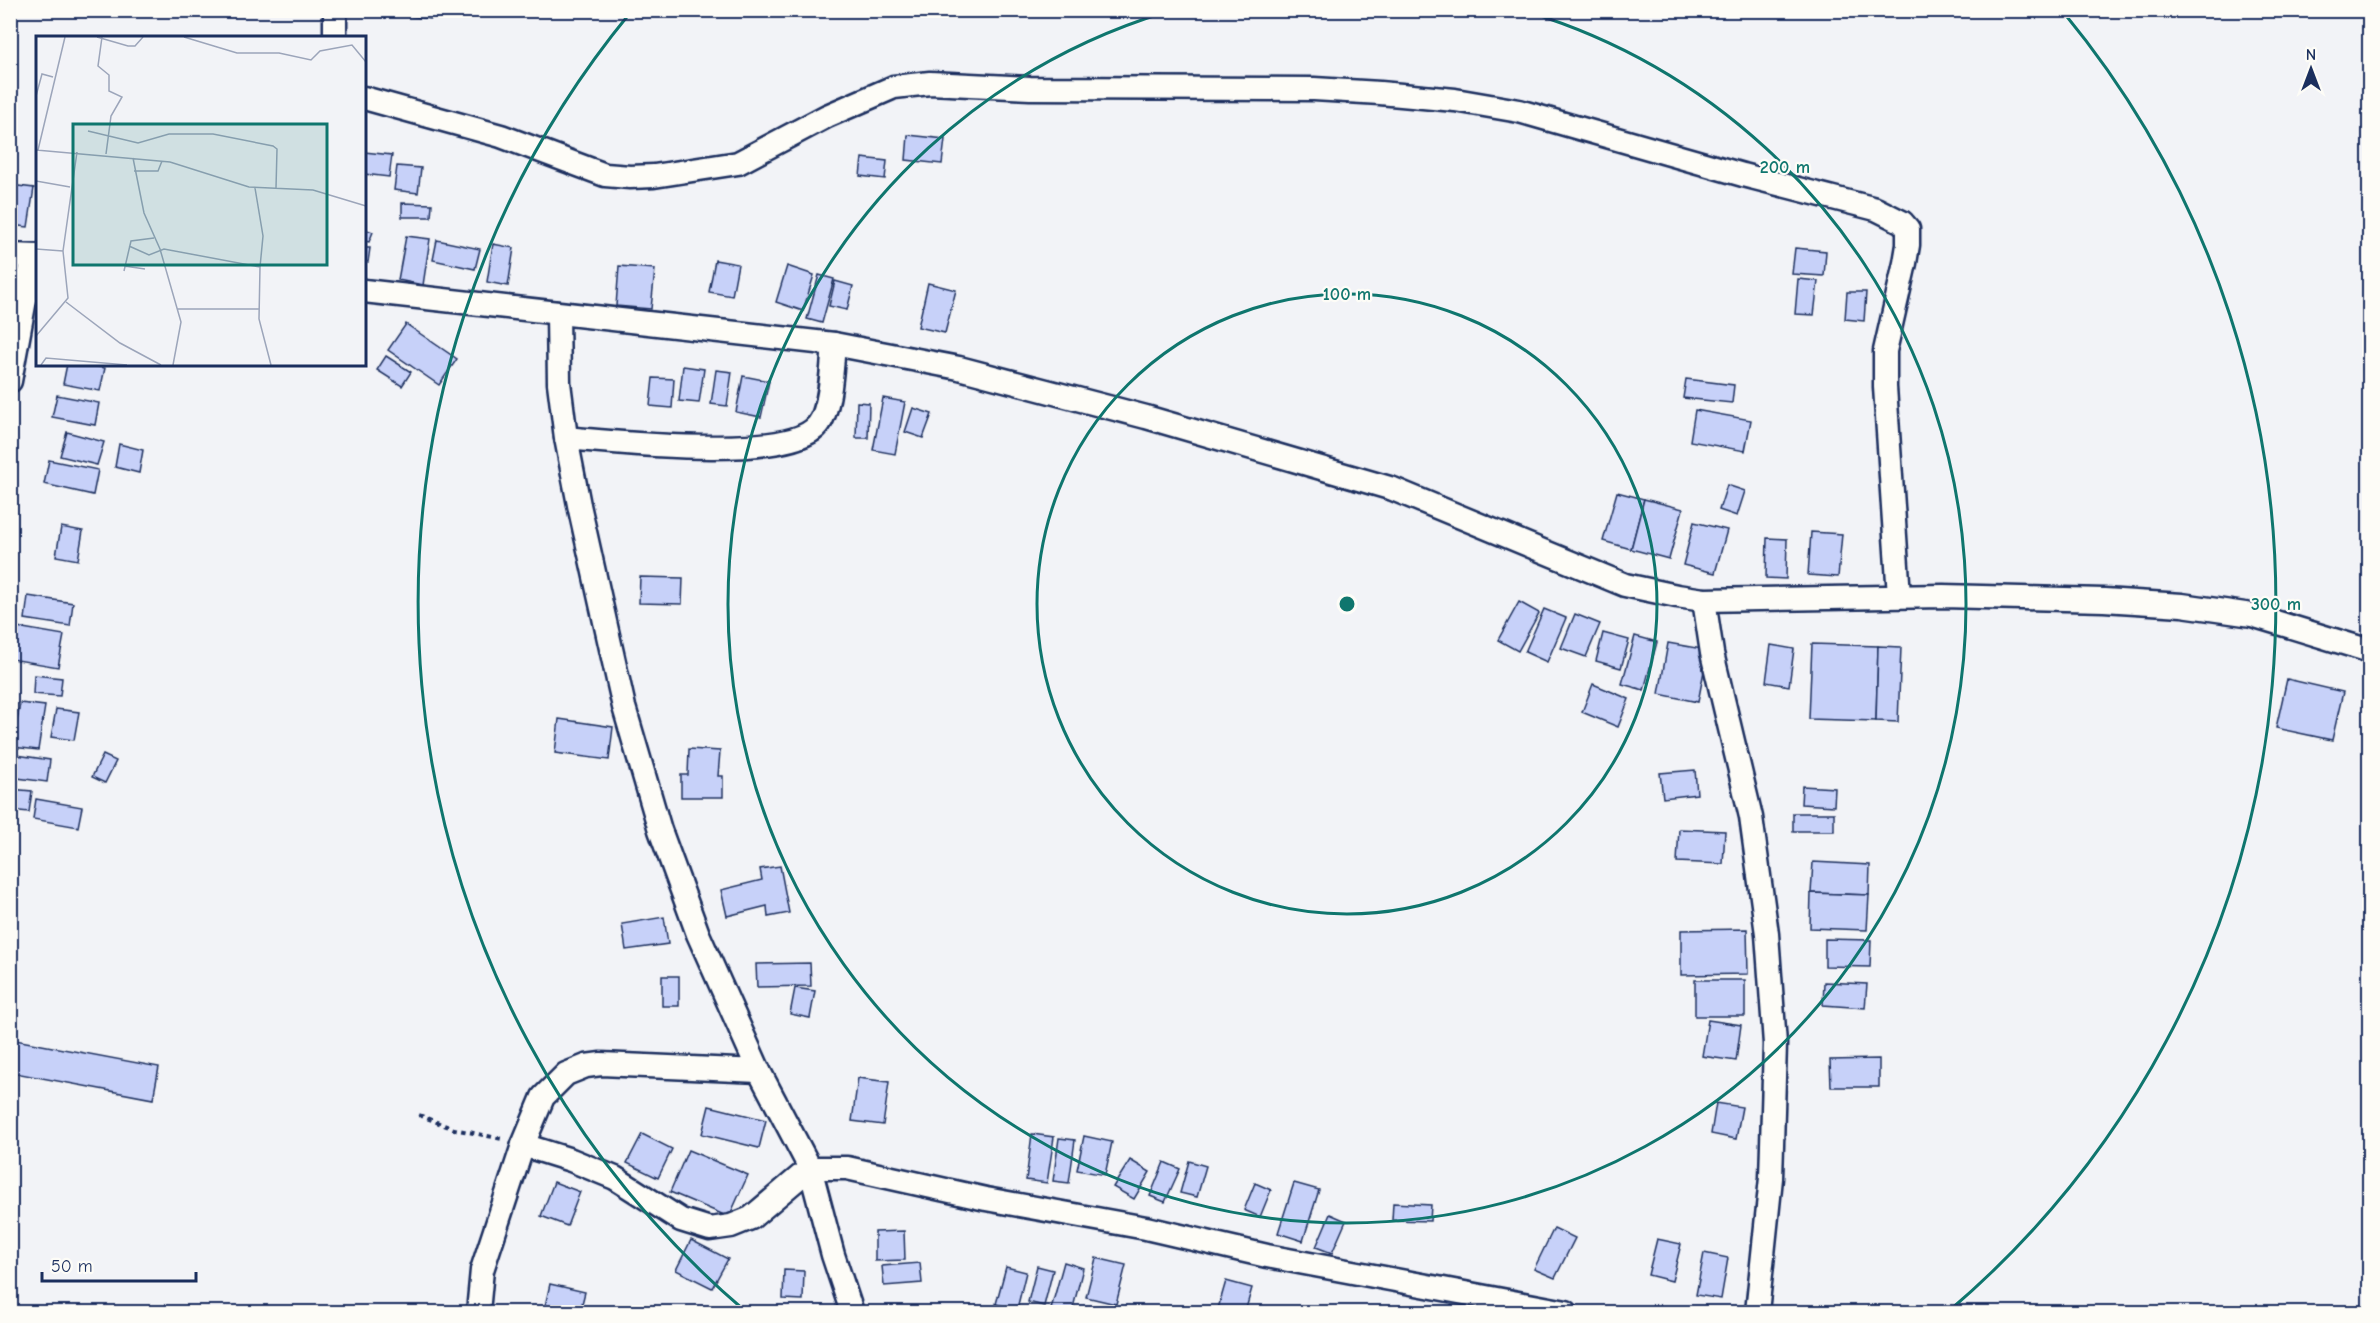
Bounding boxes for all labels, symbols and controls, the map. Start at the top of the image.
inset map [36,36,366,366]
north arrow [2281,39,2341,99]
text: N [2306,46,2316,64]
text: 200 m [1760,157,1810,178]
text: 100 m [1323,284,1371,305]
centre of rings [1337,594,1357,614]
text: 300 m [2251,594,2301,615]
scale bar [42,1245,196,1283]
text: 50 m [51,1256,93,1277]

